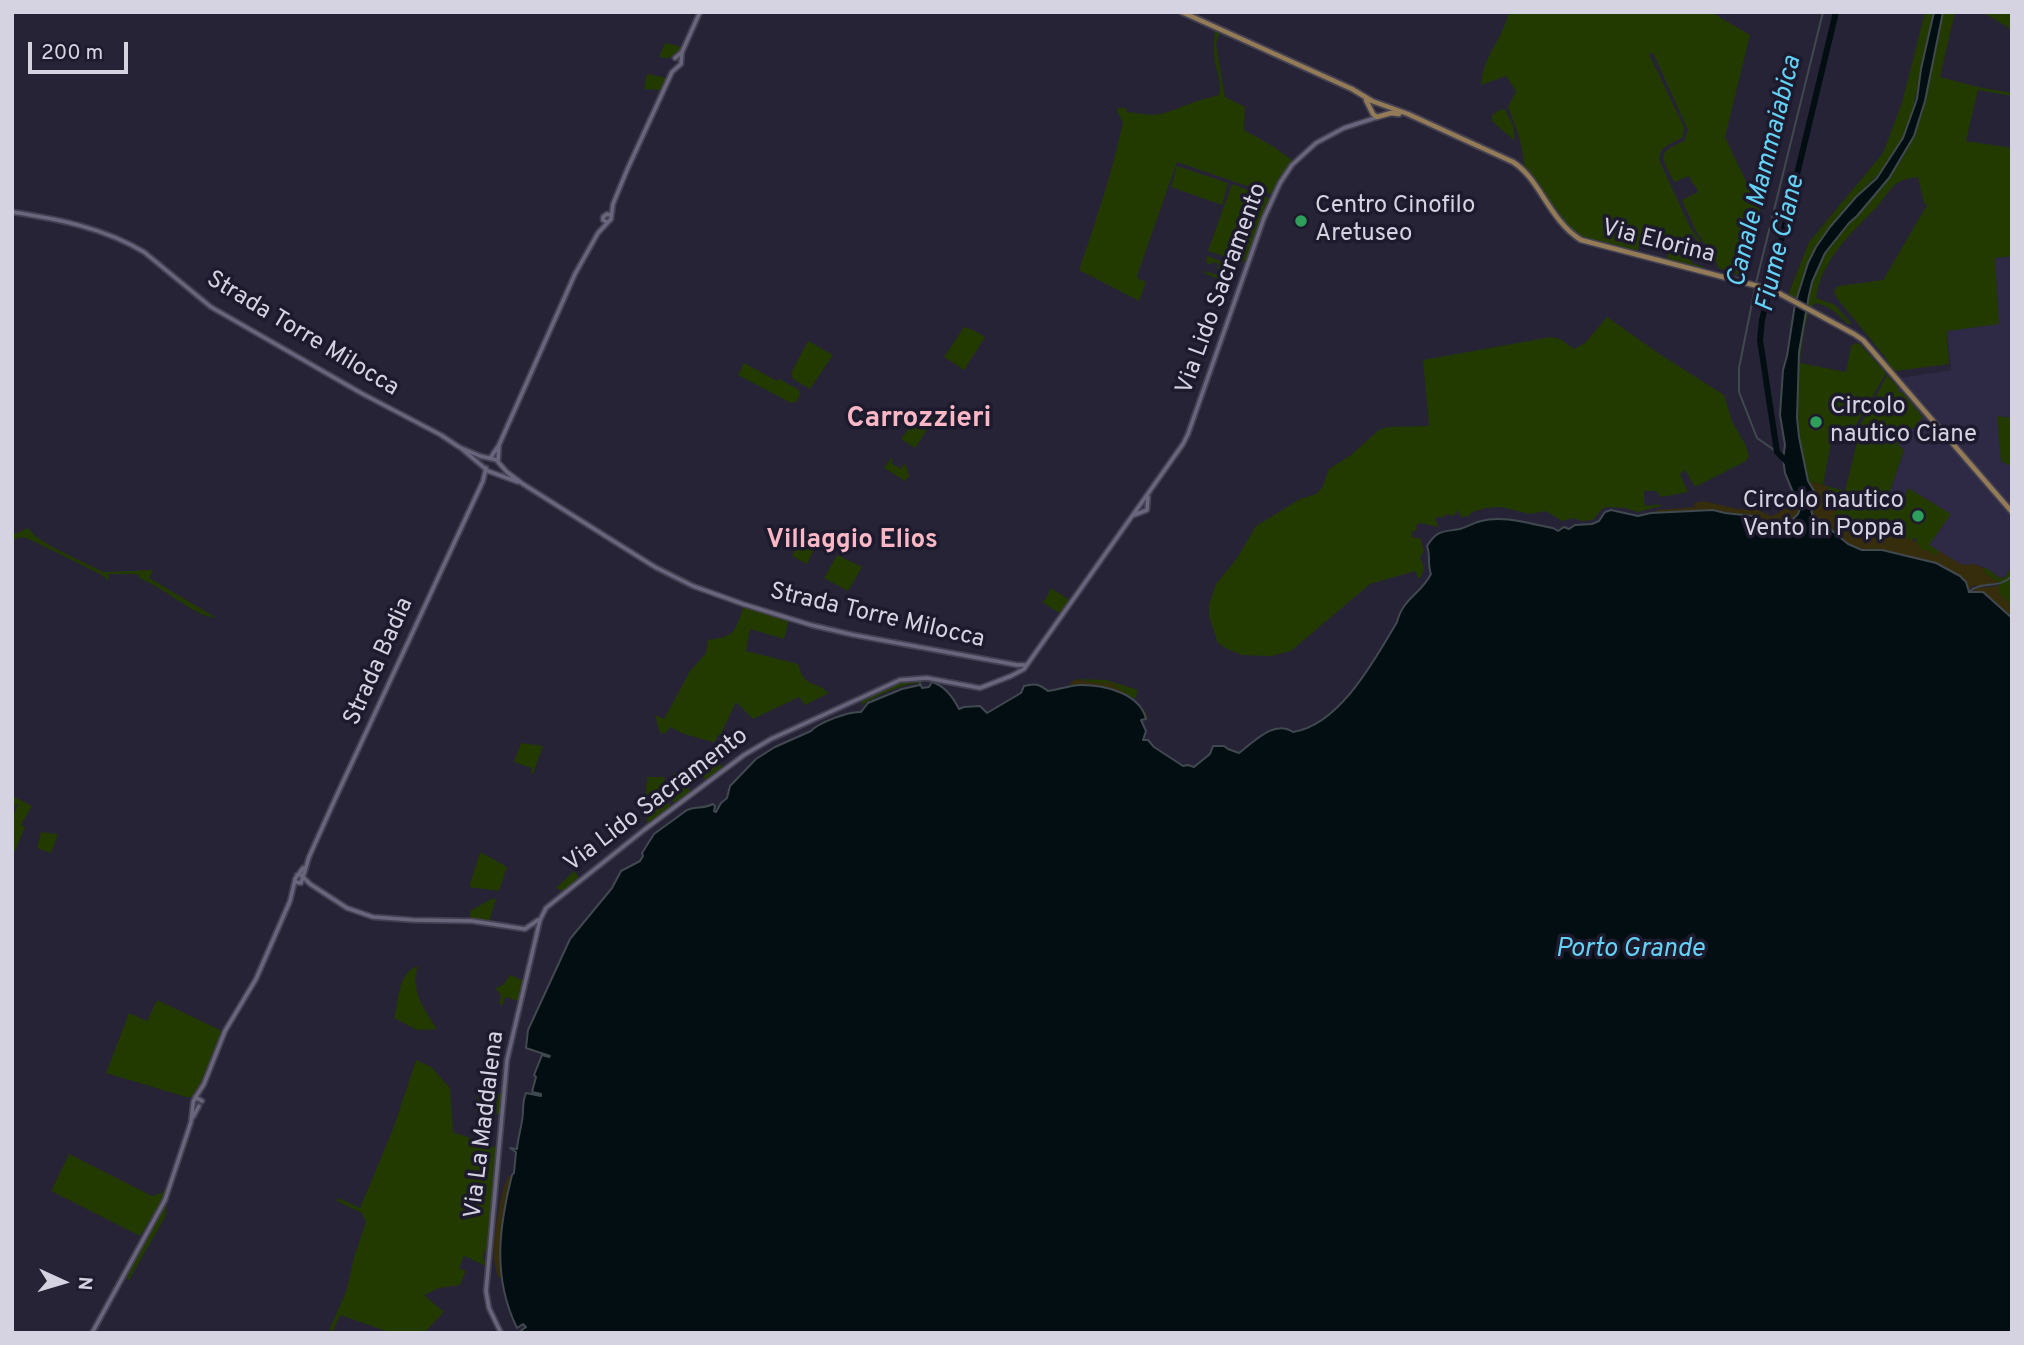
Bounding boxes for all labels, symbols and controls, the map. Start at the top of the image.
scale bar [32,28,131,72]
text: 200 m [41,40,103,67]
water label: Canale Mammaiabica [1722,53,1810,291]
water label: Fiume Ciane [1751,173,1813,315]
street label: Via Lido Sacramento [1171,180,1275,398]
place label: Centro Cinofilo Aretuseo [1315,193,1475,249]
marker: Centro Cinofilo Aretuseo [1293,213,1309,229]
street label: Via Elorina [1598,215,1718,271]
street label: Strada Torre Milocca [201,266,403,404]
place label: Circolo nautico Ciane [1830,394,1977,450]
district label: Carrozzieri [847,403,991,437]
marker: Circolo nautico Ciane [1808,414,1824,430]
place label: Circolo nautico Vento in Poppa [1743,488,1904,544]
marker: Circolo nautico Vento in Poppa [1910,508,1926,524]
district label: Villaggio Elios [766,526,938,558]
street label: Strada Torre Milocca [767,578,987,656]
street label: Strada Badia [339,594,421,730]
street label: Via Lido Sacramento [560,723,754,879]
water label: Porto Grande [1555,935,1705,967]
street label: Via La Maddalena [460,1030,512,1220]
north arrow [28,1247,98,1317]
text: N [72,1276,96,1291]

